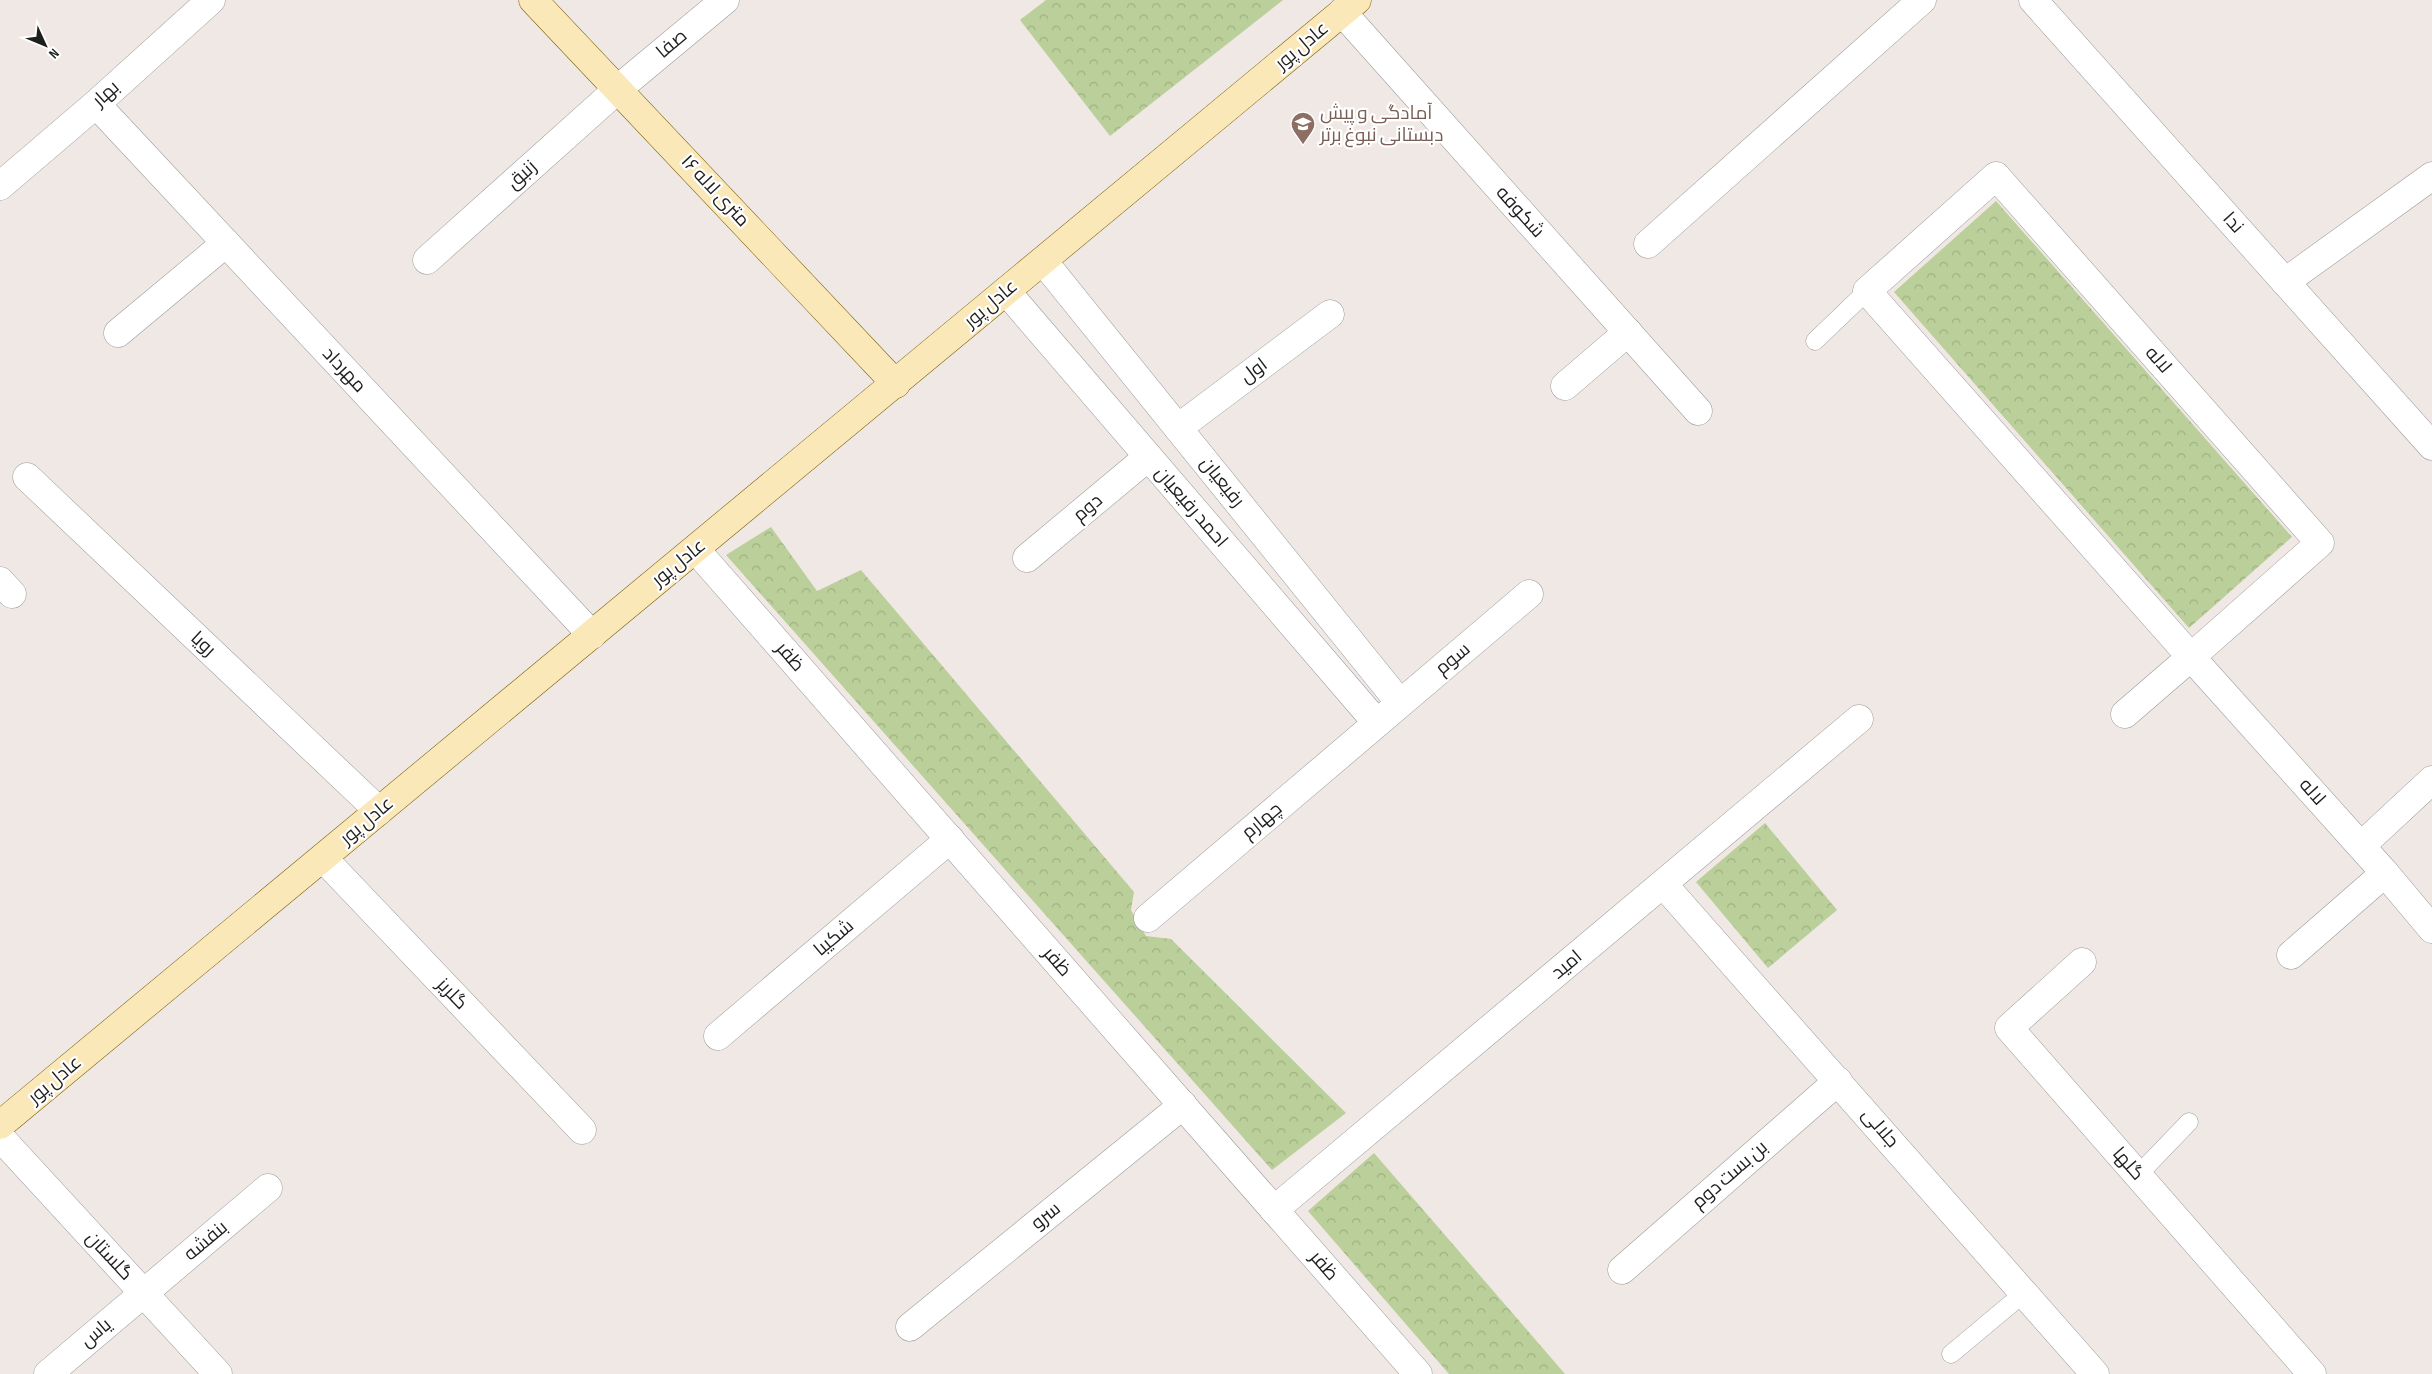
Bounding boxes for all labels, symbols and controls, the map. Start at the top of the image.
street label: عادل پور [1270,17,1333,76]
north arrow [20,20,70,70]
street label: صفا [652,24,692,64]
text: N [45,45,63,62]
street label: بهار [87,76,124,113]
place label: آمادگی و پیش دبستانی نبوغ برتر [1319,102,1443,148]
school or university icon: آمادگی و پیش دبستانی نبوغ برتر [1290,111,1316,145]
street label: ۱۶ متری لاله [676,150,754,232]
street label: زنبق [502,156,542,194]
street label: شکوفه [1491,181,1549,243]
street label: ندا [2218,208,2248,238]
street label: عادل پور [959,275,1022,334]
street label: مهرداد [317,342,371,398]
street label: لاله [2140,342,2176,378]
street label: اول [1236,353,1272,389]
street label: رفیعیان [1195,452,1249,512]
street label: احمد رفیعیان [1150,462,1232,552]
street label: دوم [1069,489,1108,528]
street label: عادل پور [647,534,711,592]
street label: رویا [186,627,220,661]
street label: ظفر [770,637,809,677]
street label: سوم [1431,638,1476,681]
street label: لاله [2294,774,2330,810]
street label: عادل پور [335,792,398,851]
street label: چهارم [1237,798,1287,845]
street label: شکیبا [809,915,859,961]
street label: ظفر [1037,942,1076,982]
street label: امید [1547,946,1587,984]
street label: گلریز [431,973,472,1015]
street label: عادل پور [23,1051,86,1110]
street label: جلالی [1856,1103,1904,1153]
street label: بن بست دوم [1687,1136,1773,1215]
street label: گلها [2107,1143,2149,1185]
street label: سرو [1027,1197,1065,1235]
street label: بنفشه [179,1216,233,1266]
street label: گلستان [81,1227,137,1285]
street label: ظفر [1304,1246,1343,1286]
street label: یاس [76,1313,116,1353]

